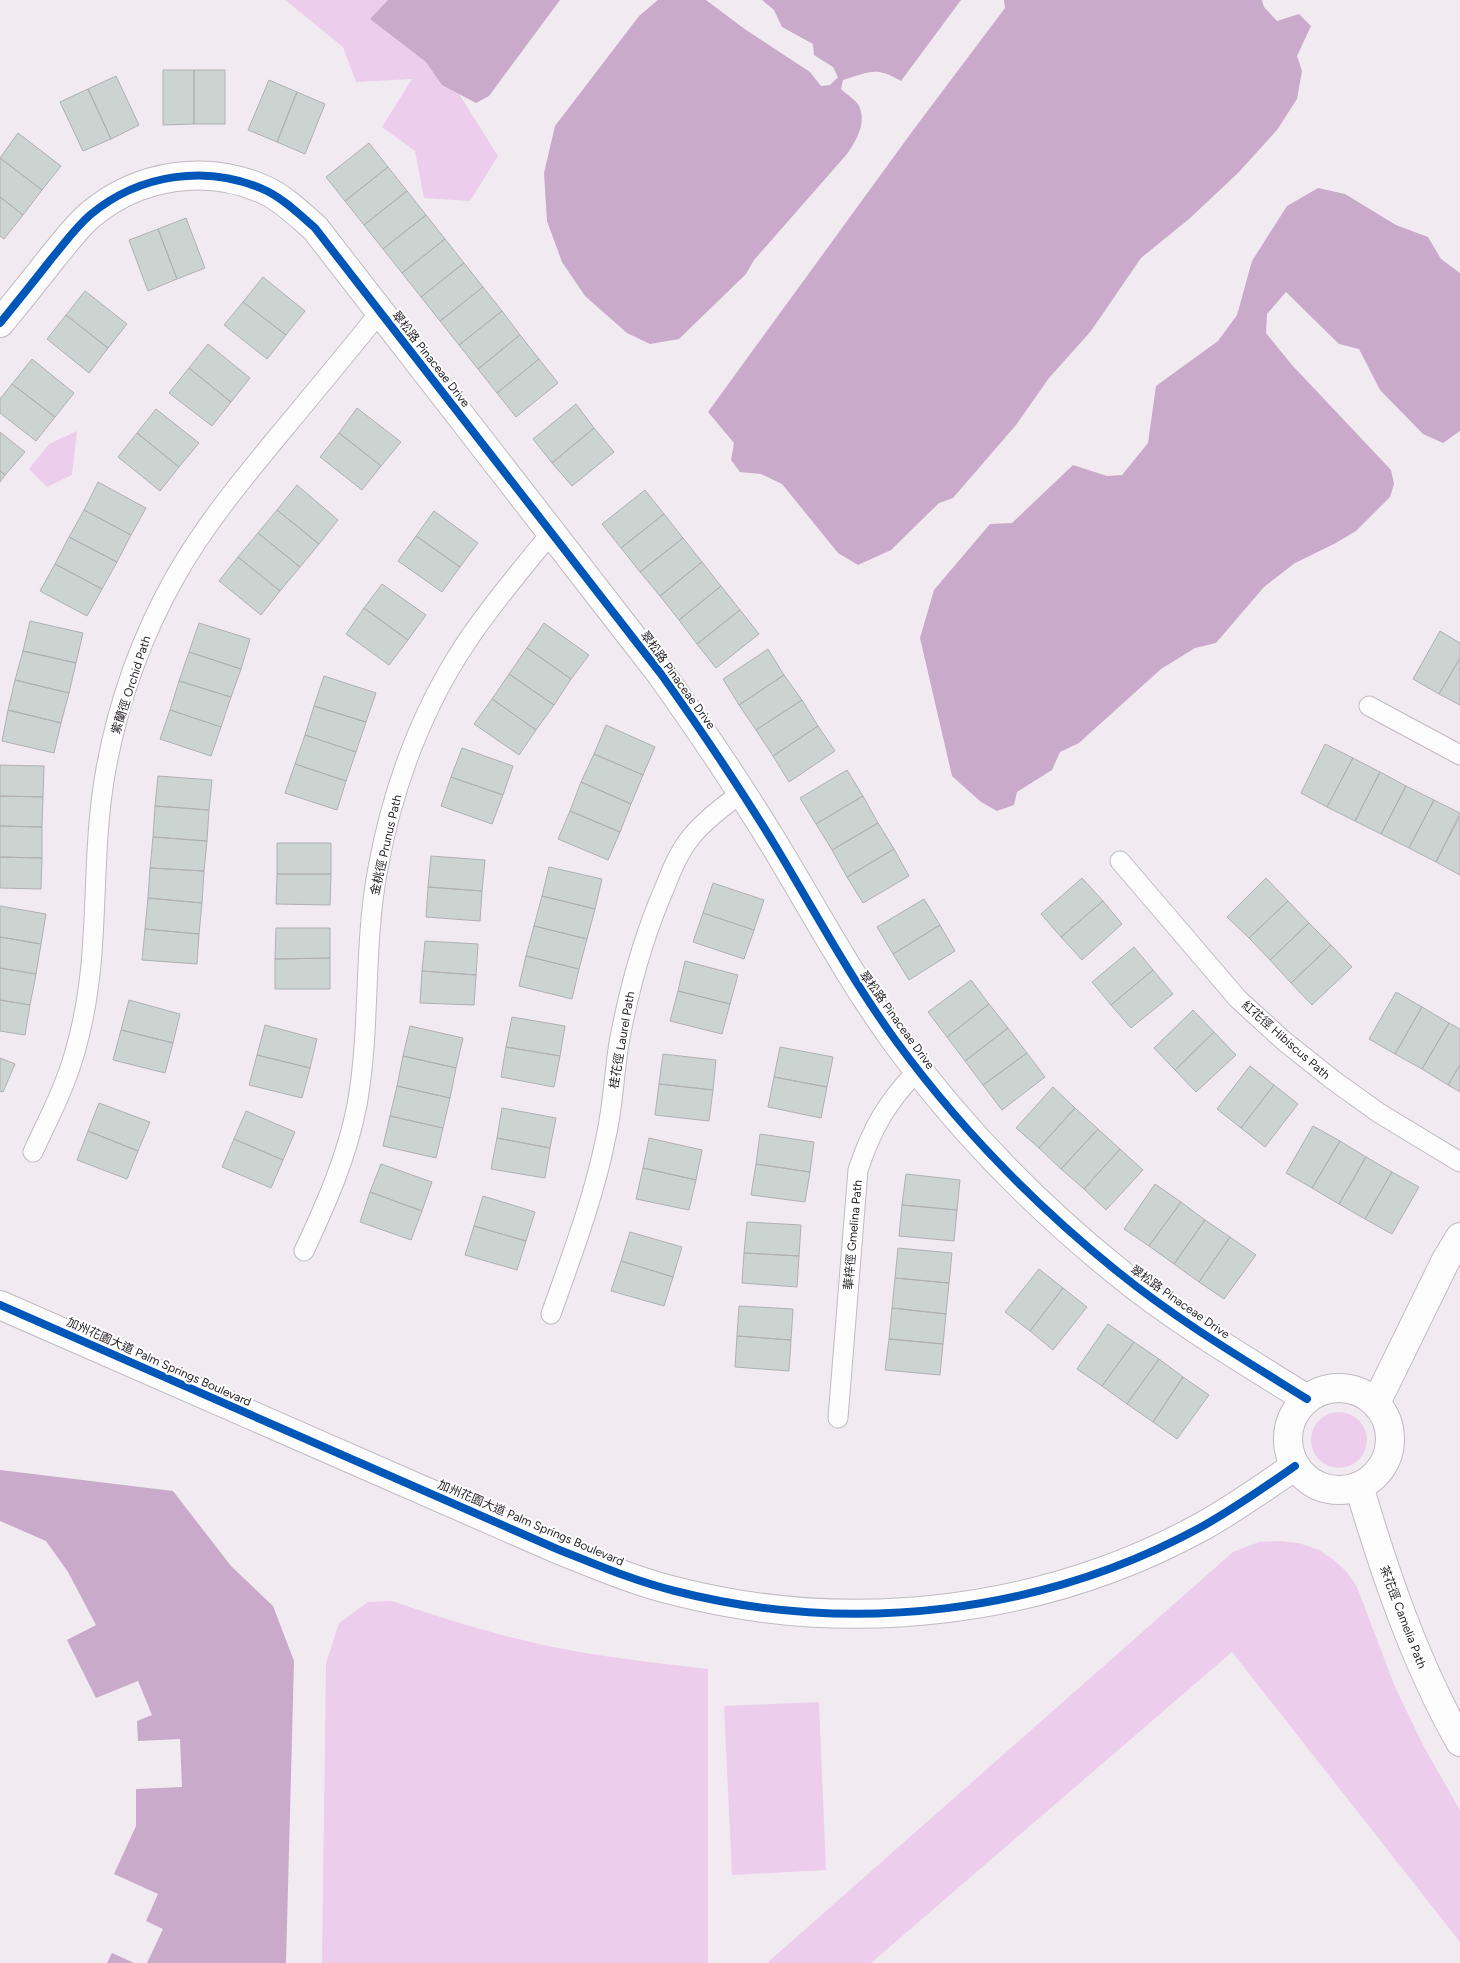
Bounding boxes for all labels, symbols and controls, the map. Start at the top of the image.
street label: 翠松路 Pinaceae Drive [389,308,473,410]
street label: 翠松路 Pinaceae Drive [638,628,719,732]
street label: 紫蘭徑 Orchid Path [109,634,154,736]
street label: 金桃徑 Prunus Path [368,793,404,897]
street label: 翠松路 Pinaceae Drive [857,968,938,1072]
street label: 桂花徑 Laurel Path [607,990,637,1090]
street label: 紅花徑 Hibiscus Path [1239,998,1333,1082]
street label: 華梓徑 Gmelina Path [841,1179,865,1291]
street label: 翠松路 Pinaceae Drive [1128,1262,1233,1342]
street label: 加州花園大道 Palm Springs Boulevard [64,1315,254,1409]
street label: 加州花園大道 Palm Springs Boulevard [436,1477,626,1569]
street label: 茶花徑 Camelia Path [1377,1564,1429,1671]

